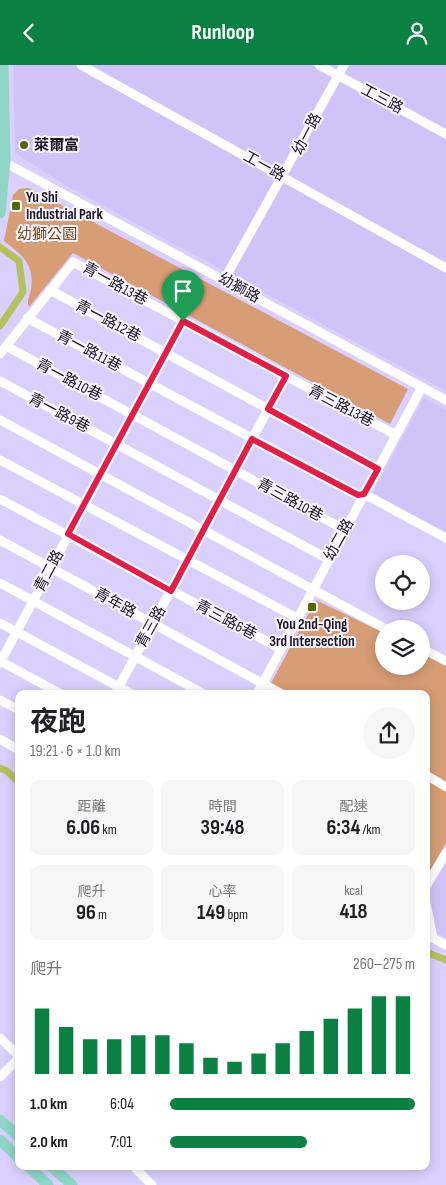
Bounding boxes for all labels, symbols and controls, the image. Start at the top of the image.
icon: back [15,19,43,47]
text: Runloop [191,19,255,46]
icon: person [403,19,431,47]
street label: 工三路 [358,80,406,118]
street label: 幼一路 [288,110,326,158]
place label: 萊爾富 [34,136,79,155]
marker: 萊爾富 [18,139,30,151]
street label: 工一路 [240,147,288,185]
place label: Yu Shi Industrial Park [26,188,103,224]
marker: Yu Shi Industrial Park [10,200,22,212]
park label: 幼獅公園 [17,225,77,244]
street label: 青一路13巷 [79,258,151,310]
street label: 幼獅路 [215,269,263,307]
pin [162,270,204,321]
icon: arrive [169,277,197,305]
street label: 青一路12巷 [72,296,144,346]
street label: 青一路11巷 [53,326,125,376]
street label: 青一路10巷 [33,355,105,405]
street label: 青三路13巷 [305,381,377,431]
street label: 青一路9巷 [25,389,93,437]
street label: 青三路10巷 [254,474,326,526]
street label: 幼二路 [320,516,358,564]
street label: 青二路 [30,547,68,595]
map controls [375,555,430,675]
button: locate [375,555,430,610]
street label: 青年路 [91,584,139,622]
street label: 青三路6巷 [192,596,260,644]
marker: You 2nd-Qing 3rd Intersection [306,601,318,613]
street label: 青三路 [132,603,170,651]
place label: You 2nd-Qing 3rd Intersection [269,615,355,651]
button: layers [375,620,430,675]
text: 夜跑 [30,706,86,739]
button: share [363,707,415,759]
text: 19:21 · 6 × 1.0 km [30,742,121,761]
text: 距離 [78,798,106,815]
text: 時間 [209,798,237,815]
text: 配速 [340,798,368,815]
text: 6.06 [66,815,100,840]
text: 39:48 [201,815,244,840]
text: 6:34 [326,815,360,840]
text: km [100,821,117,838]
text: /km [360,821,381,838]
text: kcal [344,882,363,899]
text: 爬升 [78,883,106,900]
text: 心率 [209,883,237,900]
text: 418 [340,899,367,924]
text: 96 [76,900,96,925]
text: 149 [197,900,225,925]
text: m [96,906,107,923]
text: bpm [225,906,248,923]
text: 260–275 m [353,955,415,974]
text: 爬升 [30,960,62,979]
text: 1.0 km [30,1095,67,1114]
text: 6:04 [110,1095,134,1114]
text: 2.0 km [30,1133,68,1152]
text: 7:01 [110,1133,132,1152]

